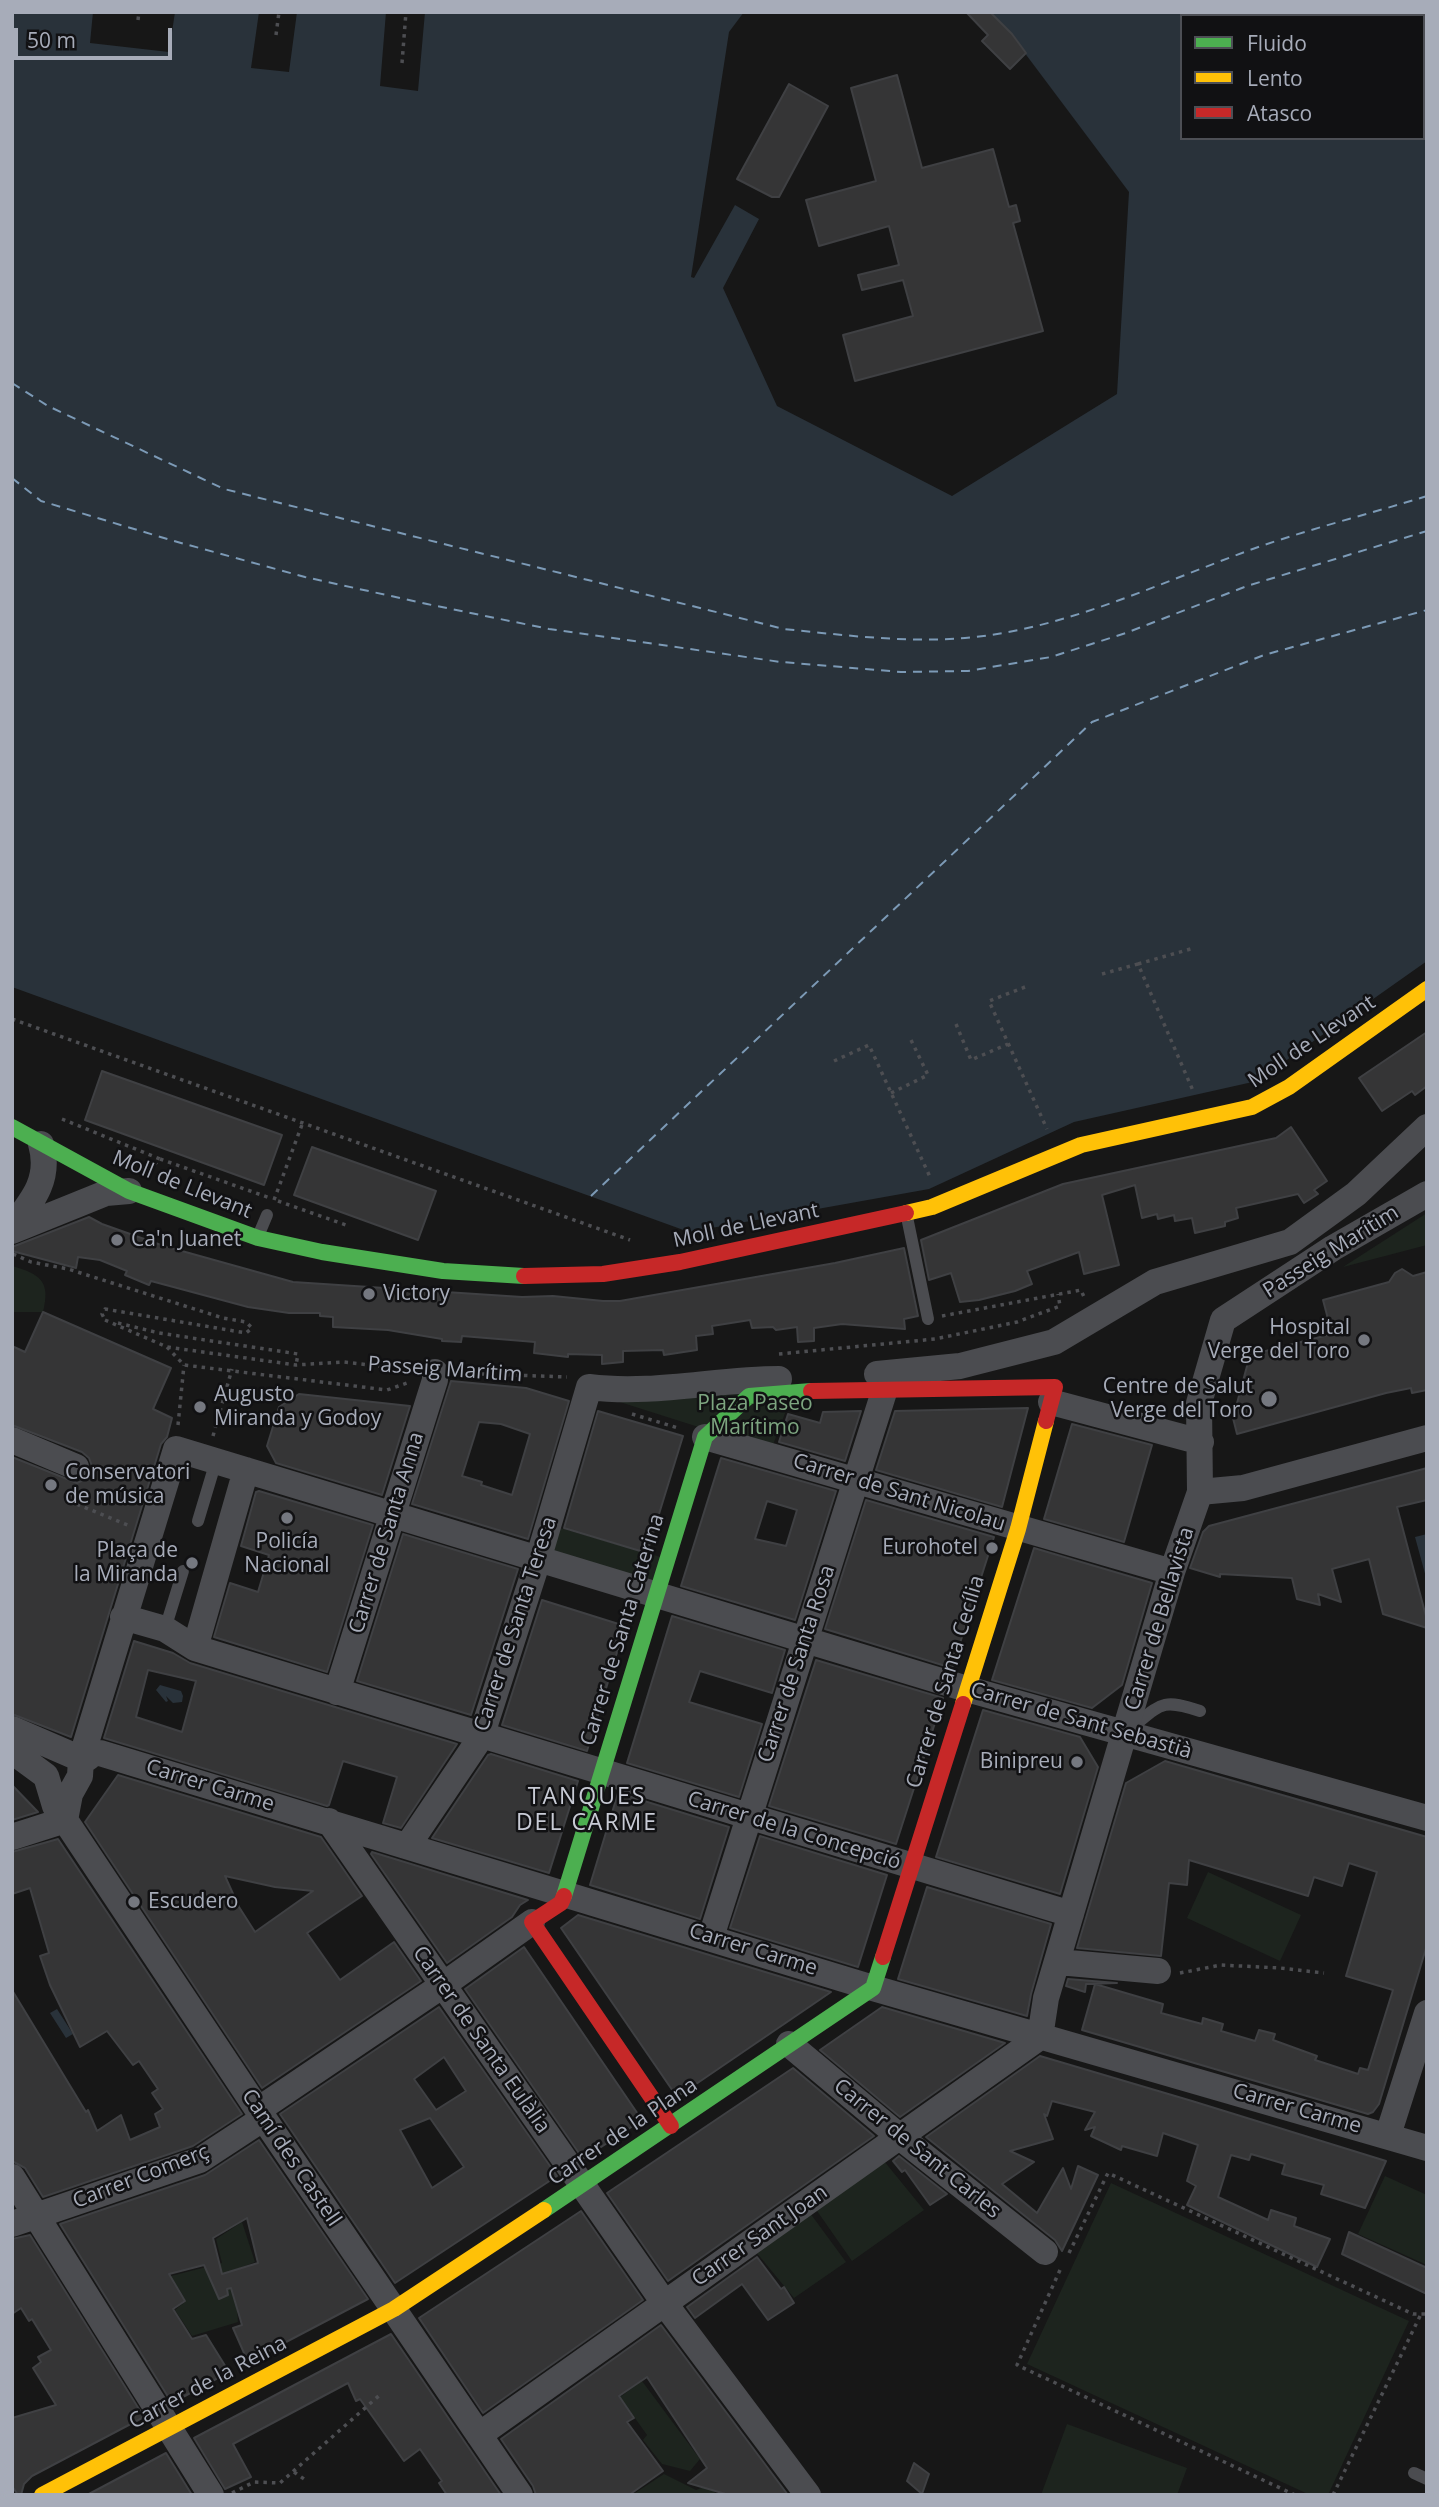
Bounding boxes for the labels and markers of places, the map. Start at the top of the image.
place label: Ca'n Juanet [131,1227,241,1253]
marker: Ca'n Juanet [109,1232,125,1248]
place label: Victory [383,1281,450,1307]
marker: Victory [361,1286,377,1302]
place label: Hospital Verge del Toro [1208,1315,1350,1365]
marker: Hospital Verge del Toro [1356,1332,1372,1348]
place label: Centre de Salut Verge del Toro [1103,1374,1253,1424]
place label: Augusto Miranda y Godoy [214,1382,381,1432]
marker: Centre de Salut Verge del Toro [1259,1389,1279,1409]
marker: Augusto Miranda y Godoy [192,1399,208,1415]
place label: Conservatori de música [65,1460,190,1510]
marker: Conservatori de música [43,1477,59,1493]
marker: Policía Nacional [279,1510,295,1526]
place label: Policía Nacional [244,1529,330,1579]
place label: Eurohotel [882,1535,978,1561]
place label: Plaça de la Miranda [74,1538,178,1588]
marker: Eurohotel [984,1540,1000,1556]
marker: Plaça de la Miranda [184,1555,200,1571]
place label: Binipreu [980,1749,1063,1775]
marker: Binipreu [1069,1754,1085,1770]
place label: Escudero [148,1889,238,1915]
marker: Escudero [126,1894,142,1910]

